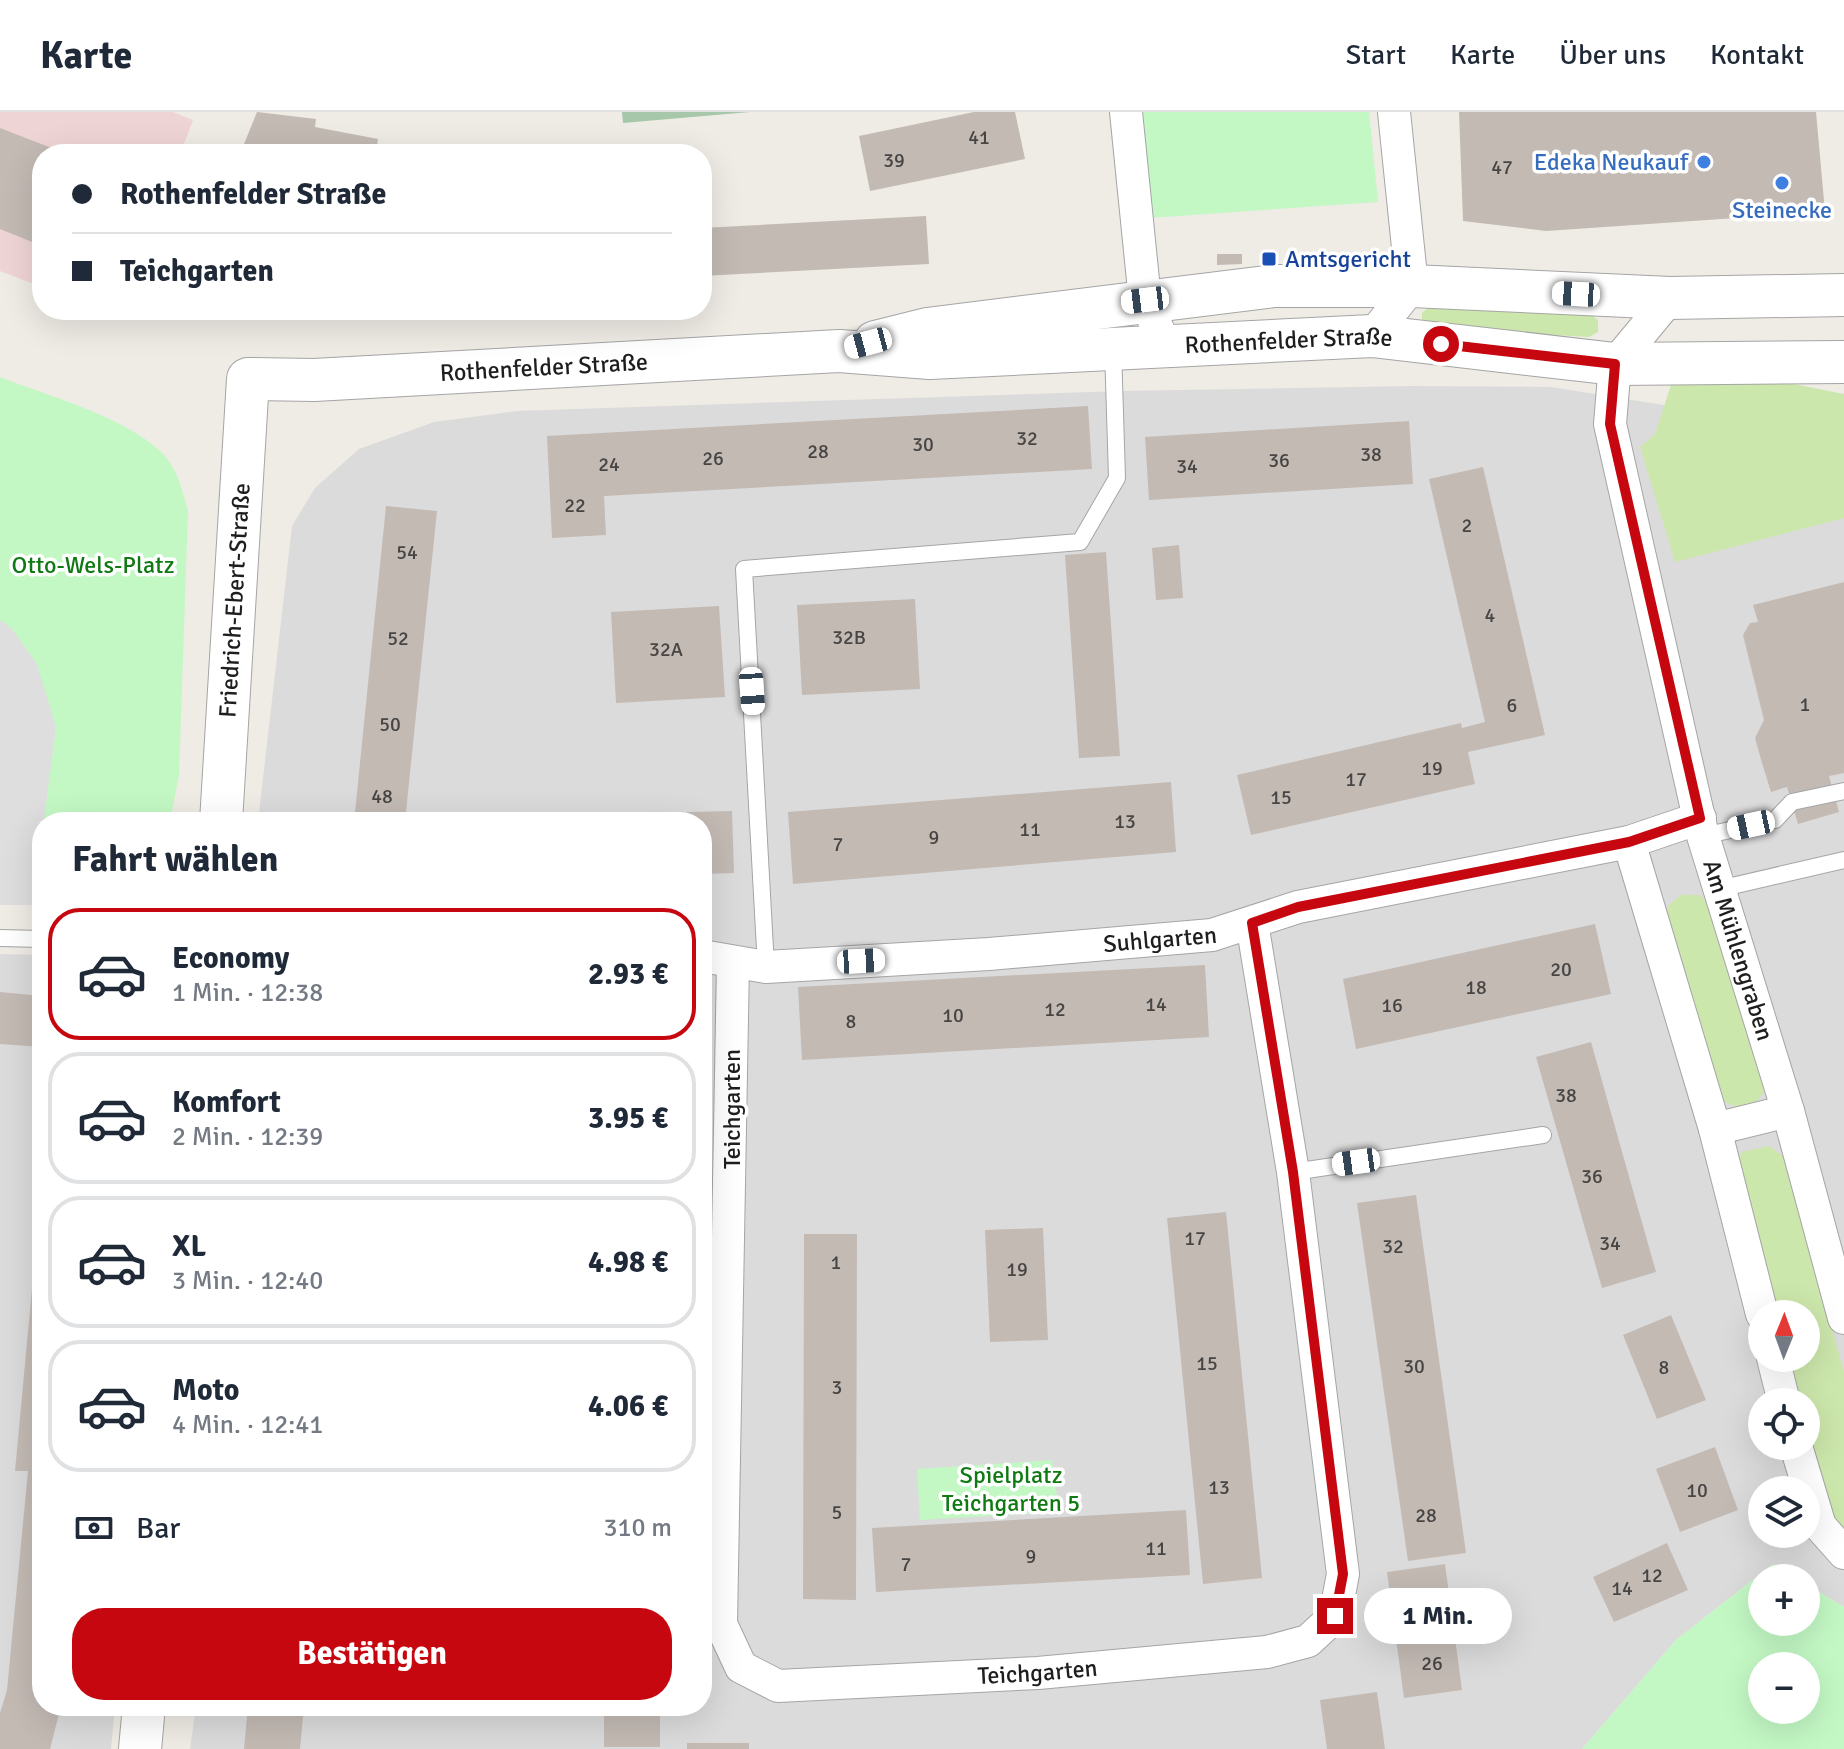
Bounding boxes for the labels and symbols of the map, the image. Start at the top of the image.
house number: 41 [968,125,990,150]
place label: Edeka Neukauf [1534,147,1689,177]
house number: 39 [883,148,905,173]
marker: Edeka Neukauf [1695,153,1713,171]
house number: 47 [1491,155,1513,180]
marker: Steinecke [1773,174,1791,192]
place label: Steinecke [1732,195,1832,225]
place label: Amtsgericht [1285,244,1411,274]
marker: Amtsgericht [1260,250,1278,268]
car [1551,281,1601,307]
car [1120,285,1170,315]
street label: Rothenfelder Straße [1184,320,1394,360]
car [842,325,894,361]
route start [1423,326,1459,362]
street label: Rothenfelder Straße [439,347,649,388]
house number: 32 [1016,426,1038,451]
house number: 30 [912,432,934,457]
house number: 28 [807,439,829,464]
house number: 38 [1360,442,1382,467]
house number: 26 [702,446,724,471]
house number: 36 [1268,448,1290,473]
house number: 24 [598,452,620,477]
house number: 34 [1176,454,1198,479]
street label: Friedrich-Ebert-Straße [212,482,257,719]
house number: 22 [564,493,586,518]
house number: 2 [1462,513,1472,538]
house number: 54 [396,540,418,565]
park label: Otto-Wels-Platz [12,550,174,580]
house number: 4 [1485,603,1496,628]
house number: 32B [832,625,866,650]
house number: 52 [387,626,409,651]
house number: 32A [649,637,683,662]
car [738,666,766,716]
house number: 1 [1800,692,1810,717]
house number: 6 [1507,693,1517,718]
house number: 50 [379,712,401,737]
house number: 19 [1421,756,1443,781]
house number: 17 [1345,767,1367,792]
house number: 48 [371,784,393,809]
house number: 15 [1270,785,1292,810]
car [1725,808,1777,842]
house number: 13 [1114,809,1136,834]
house number: 11 [1019,817,1041,842]
house number: 9 [929,825,939,850]
house number: 7 [833,832,843,857]
street label: Am Mühlengraben [1696,856,1780,1044]
street label: Suhlgarten [1102,920,1218,959]
car [836,948,886,974]
house number: 20 [1550,957,1572,982]
house number: 18 [1465,975,1487,1000]
house number: 14 [1145,992,1167,1017]
house number: 16 [1381,993,1403,1018]
house number: 12 [1044,997,1066,1022]
house number: 10 [942,1003,964,1028]
house number: 8 [846,1009,856,1034]
street label: Teichgarten [717,1049,747,1169]
house number: 38 [1555,1083,1577,1108]
car [1331,1147,1381,1177]
house number: 36 [1581,1164,1603,1189]
house number: 17 [1184,1226,1206,1251]
house number: 34 [1599,1231,1621,1256]
house number: 32 [1382,1234,1404,1259]
house number: 1 [831,1250,841,1275]
house number: 19 [1006,1257,1028,1282]
north arrow [1748,1300,1820,1372]
house number: 15 [1196,1351,1218,1376]
house number: 30 [1403,1354,1425,1379]
house number: 8 [1659,1355,1669,1380]
house number: 3 [832,1375,842,1400]
park label: Spielplatz Teichgarten 5 [942,1460,1080,1518]
house number: 13 [1208,1475,1230,1500]
house number: 10 [1686,1478,1708,1503]
house number: 5 [832,1500,842,1525]
house number: 28 [1415,1503,1437,1528]
house number: 11 [1145,1536,1167,1561]
house number: 9 [1026,1544,1036,1569]
house number: 7 [901,1552,911,1577]
house number: 12 [1641,1563,1663,1588]
house number: 14 [1611,1576,1633,1601]
callout: 1 Min. [1363,1588,1511,1644]
route end [1317,1598,1353,1634]
house number: 26 [1421,1651,1443,1676]
street label: Teichgarten [977,1653,1099,1691]

